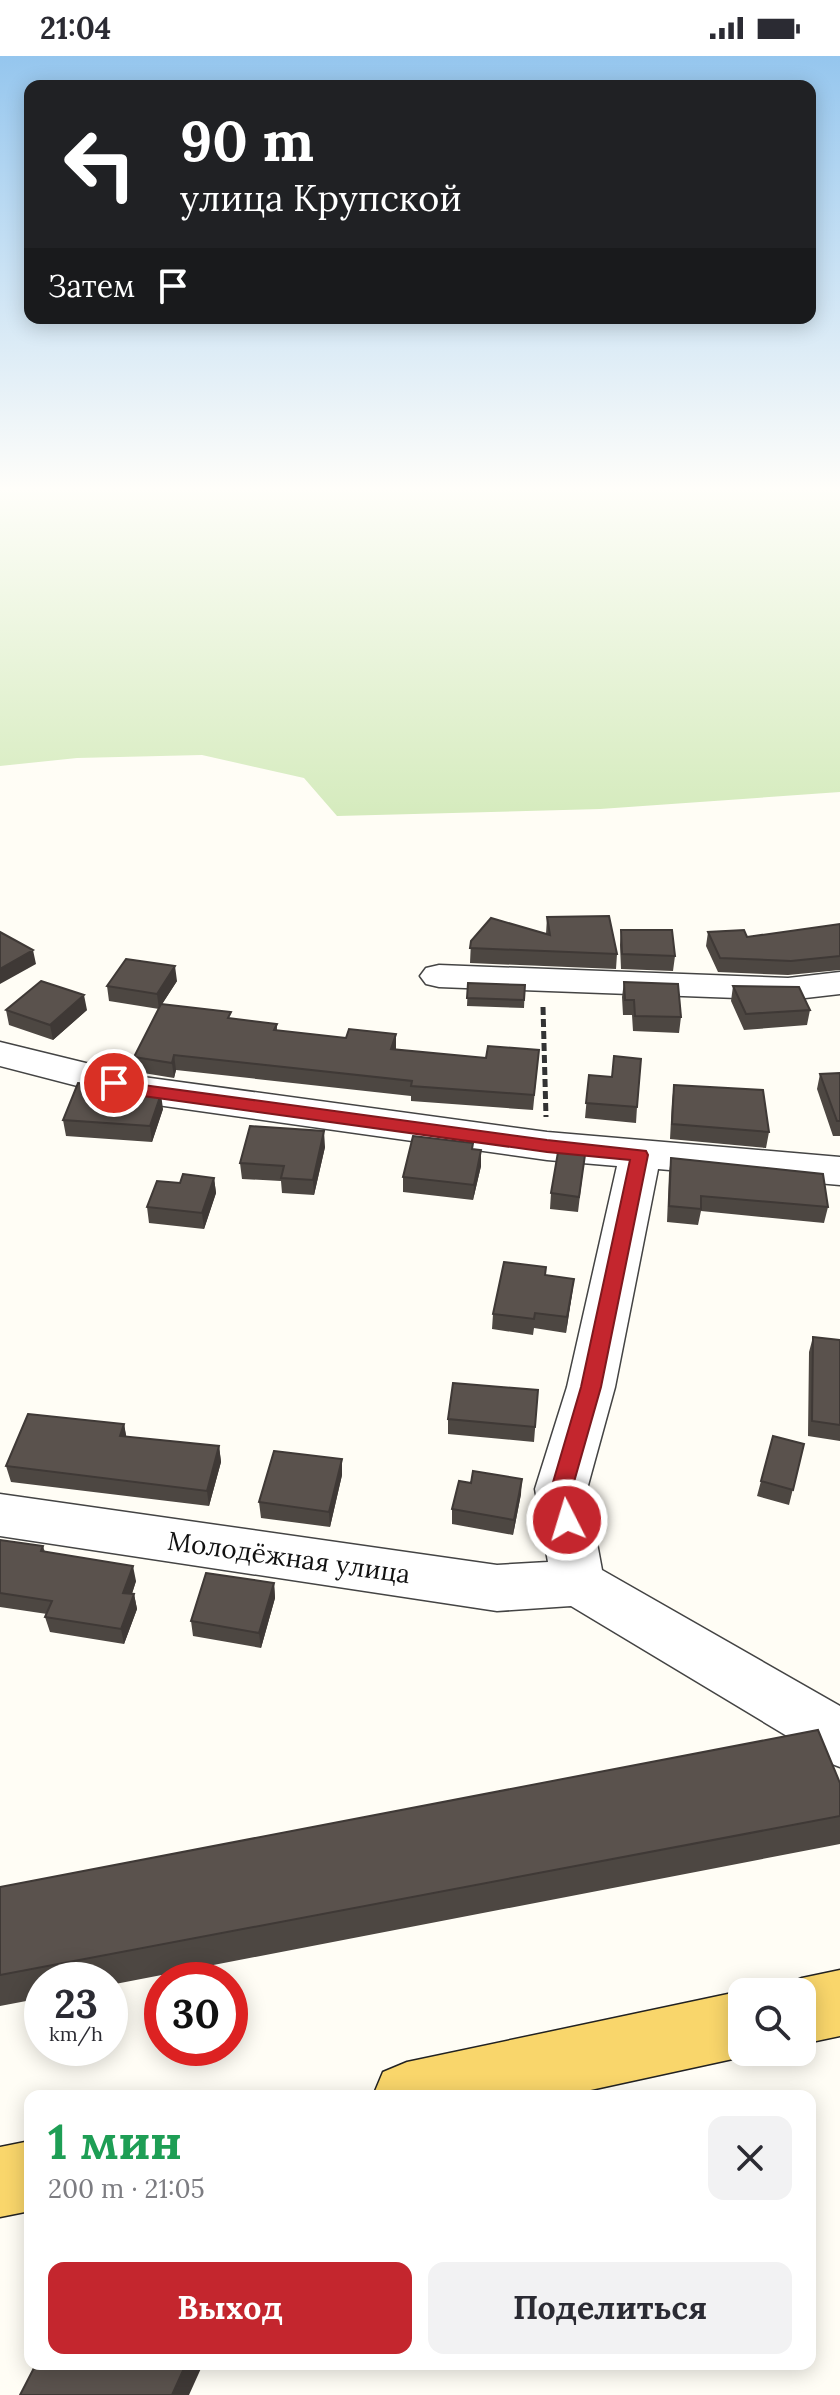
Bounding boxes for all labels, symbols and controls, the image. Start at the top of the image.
text: 21:04 [40,9,111,47]
text: 90 m [180,105,314,176]
icon: left [48,112,152,216]
text: улица Крупской [180,175,462,221]
icon: arrive [151,264,195,308]
text: Затем [48,267,135,305]
pin [80,1049,148,1117]
icon: arrive [92,1061,136,1105]
position arrow [525,1478,609,1562]
street label: Молодёжная улица [166,1524,412,1590]
speed limit sign: 30 [144,1962,248,2066]
text: 23 [54,1978,98,2029]
map controls [728,1978,816,2066]
button: search [728,1978,816,2066]
text: km/h [49,2021,103,2046]
text: 1 мин [48,2111,182,2172]
button: close [708,2116,792,2200]
text: 200 m · 21:05 [48,2172,205,2205]
button: Выход [48,2262,412,2354]
button: Поделиться [428,2262,792,2354]

